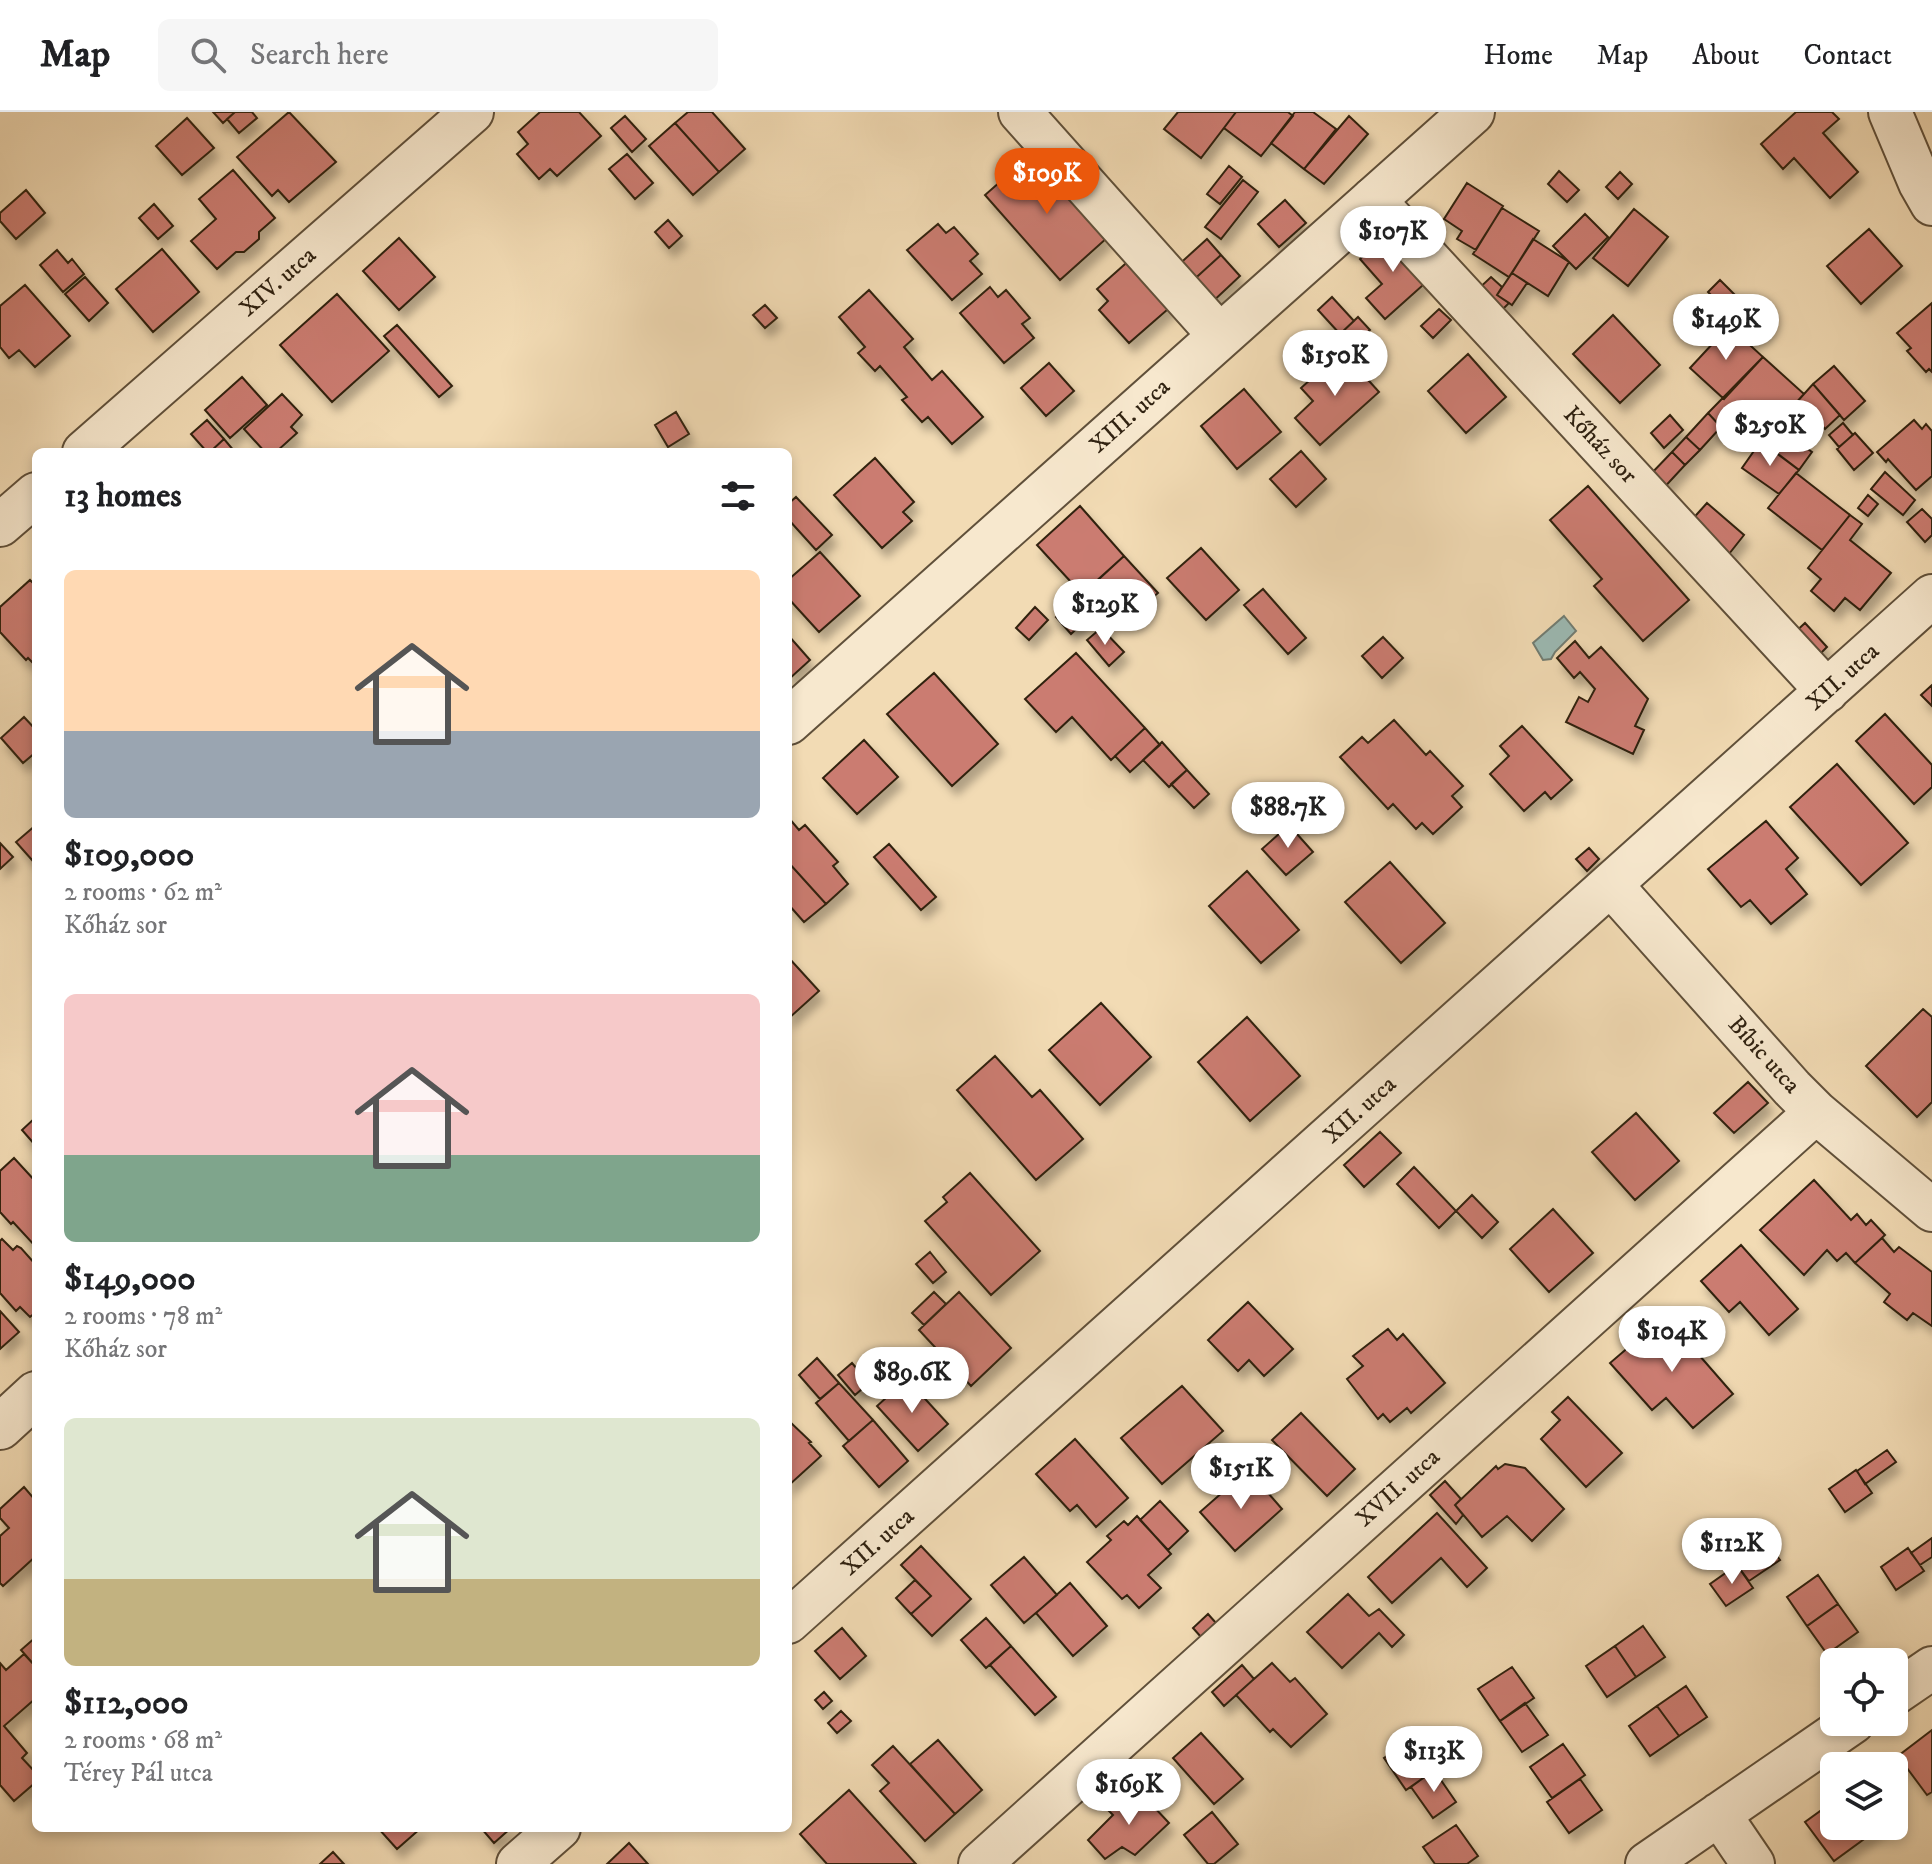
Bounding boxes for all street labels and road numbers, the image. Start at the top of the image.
street label: XIV. utca [233,240,323,323]
street label: XIII. utca [1084,372,1177,460]
street label: Kőház sor [1557,400,1643,490]
street label: XII. utca [1800,636,1886,718]
street label: Bíbic utca [1721,1010,1807,1101]
street label: XII. utca [1317,1069,1403,1151]
street label: XVII. utca [1350,1442,1447,1534]
street label: XII. utca [835,1501,921,1583]

